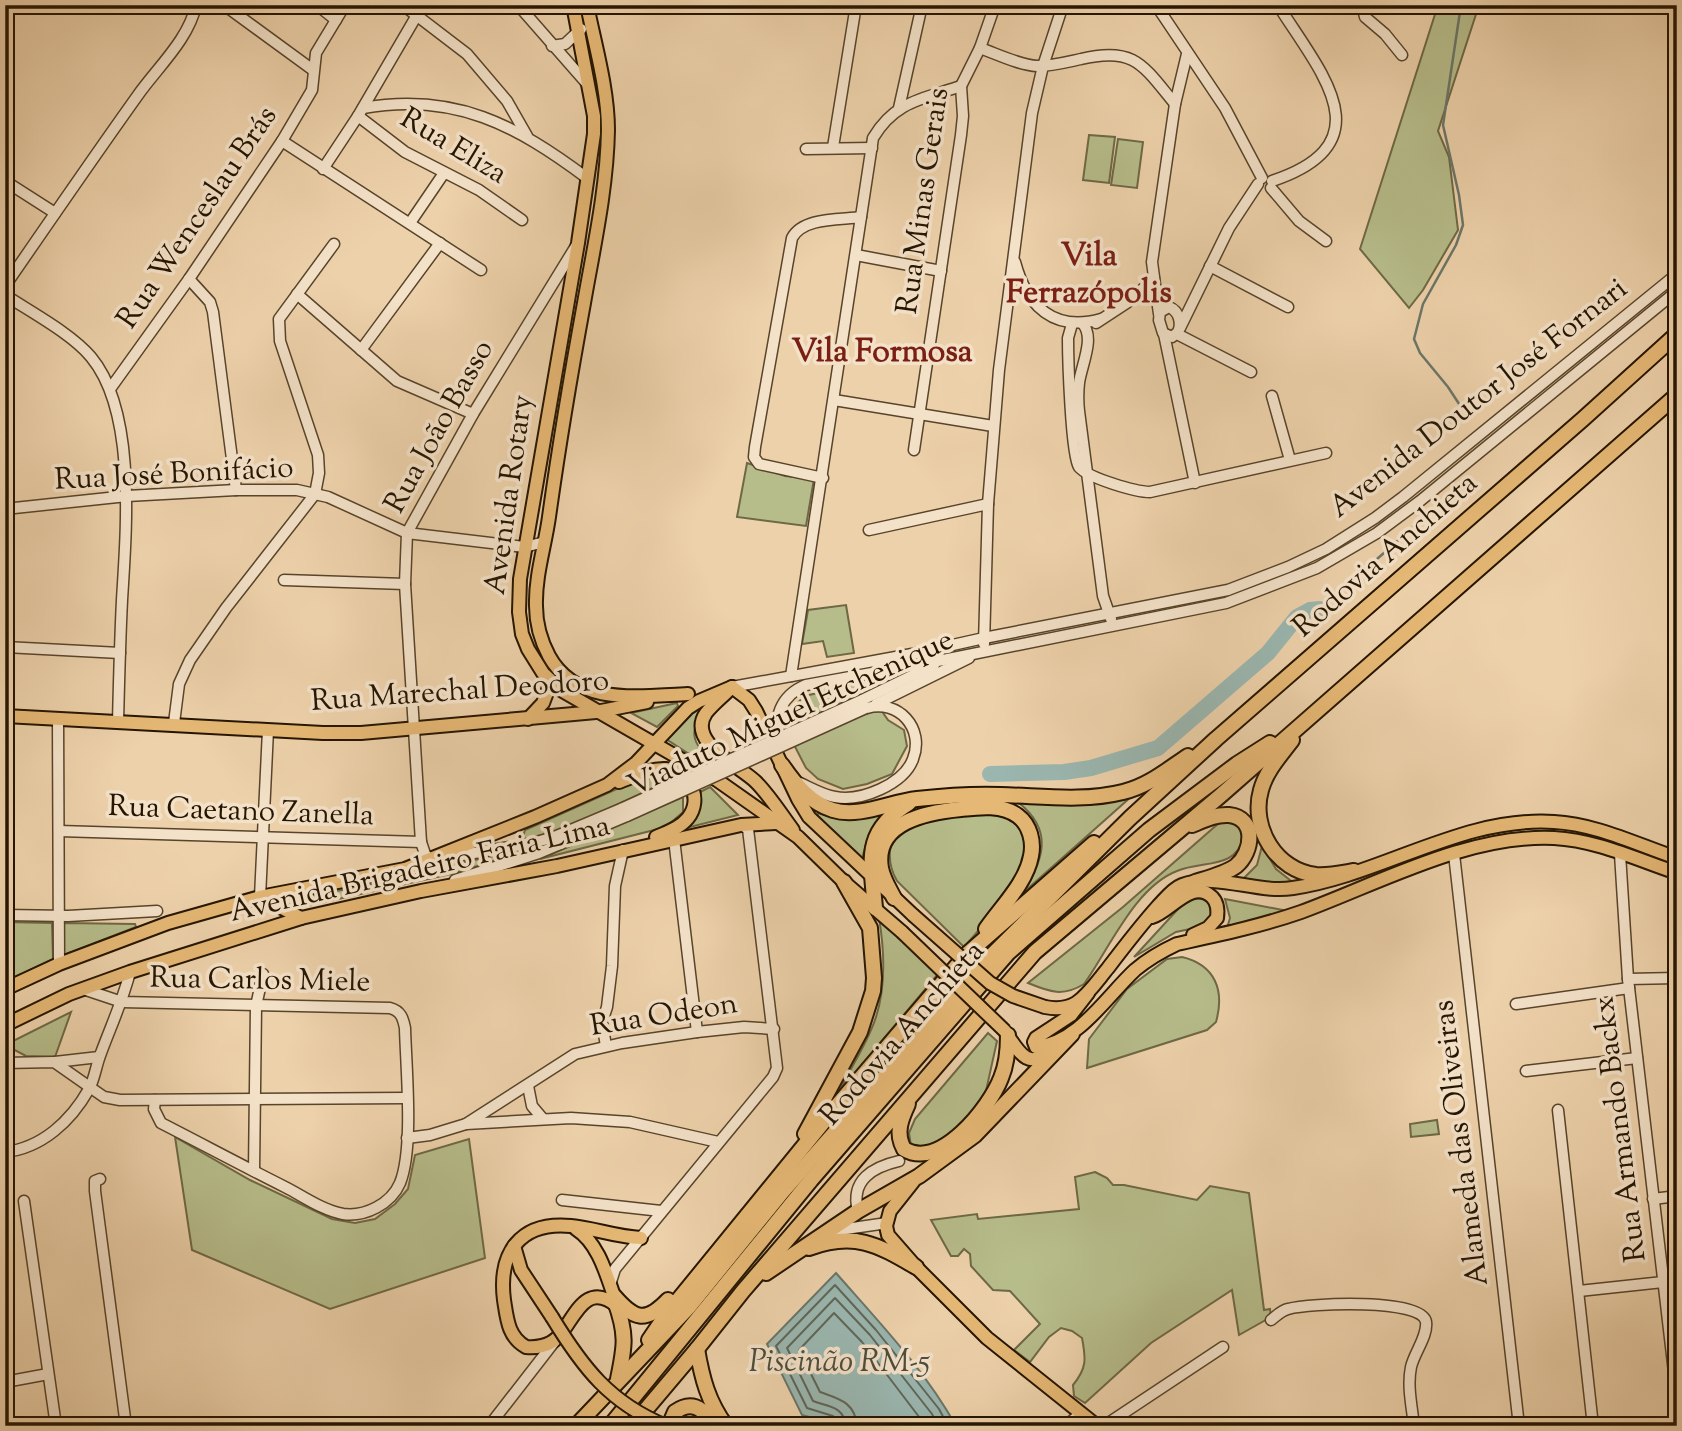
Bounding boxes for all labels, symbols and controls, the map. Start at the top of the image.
street label: Rua Minas Gerais [887,85,961,317]
street label: Rua Wenceslau Brás [107,98,289,338]
street label: Rua Eliza [391,98,515,196]
district label: Vila Ferrazópolis [1006,234,1172,317]
street label: Avenida Doutor José Fornari [1321,269,1637,529]
district label: Vila Formosa [791,330,973,376]
street label: Rua João Basso [375,333,505,521]
street label: Avenida Rotary [475,392,545,598]
street label: Rua José Bonifácio [53,447,295,503]
street label: Rodovia Anchieta [1284,463,1488,649]
street label: Viaduto Miguel Etchenique [621,620,961,808]
street label: Rua Marechal Deodoro [309,660,611,724]
street label: Rua Caetano Zanella [107,786,375,838]
street label: Avenida Brigadeiro Faria Lima [226,805,615,935]
street label: Rodovia Anchieta [810,932,996,1136]
street label: Rua Carlos Miele [149,958,371,1004]
street label: Rua Odeon [587,983,741,1049]
street label: Rua Armando Backx [1583,994,1659,1264]
street label: Alameda das Oliveiras [1423,998,1501,1288]
water label: Piscinão RM-5 [749,1340,930,1386]

